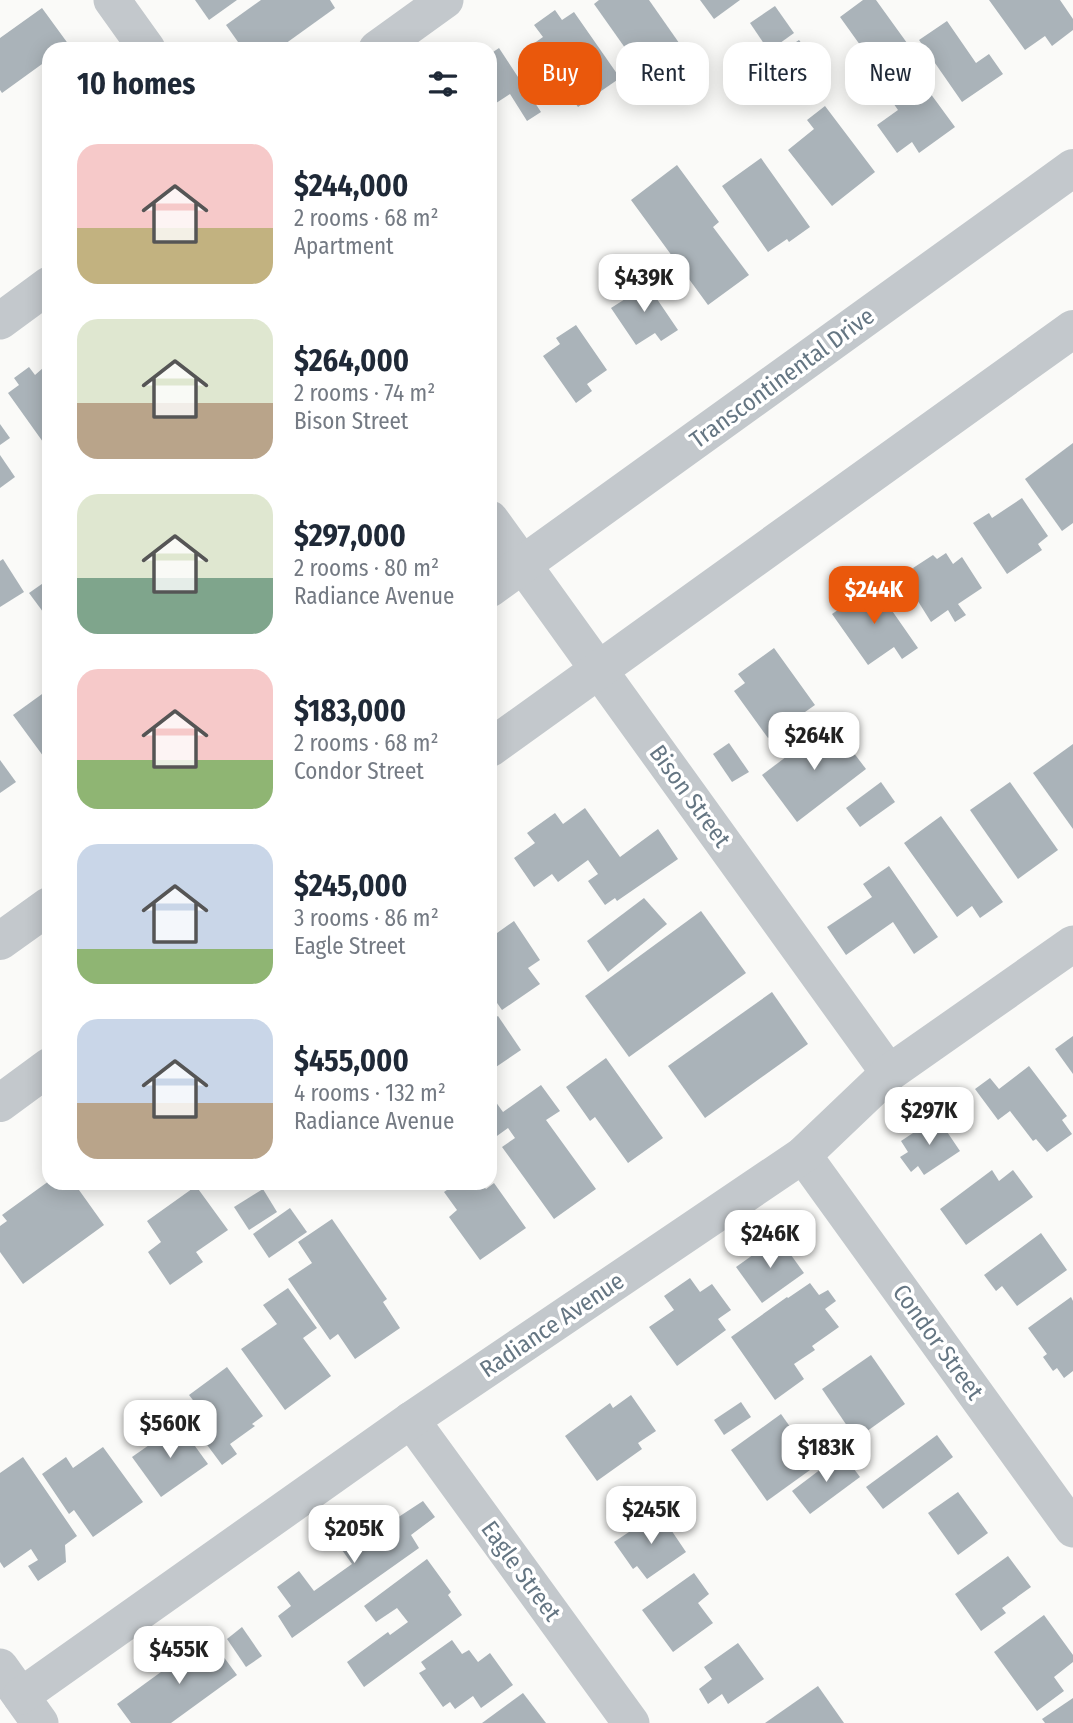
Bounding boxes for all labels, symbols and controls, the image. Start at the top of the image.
chip: Buy [518,42,602,105]
chip: Rent [616,42,709,105]
chip: Filters [723,42,831,105]
chip: New [845,42,935,105]
icon: filters [424,65,462,103]
text: 10 homes [77,66,195,102]
text: $244,000 [294,168,408,204]
icon: home [133,172,217,256]
text: 2 rooms · 68 m² [294,204,439,232]
text: Apartment [294,232,394,260]
pin: $439K [595,254,693,314]
text: $439K [615,263,673,291]
street label: Transcontinental Drive [684,302,880,454]
text: $264,000 [294,343,409,379]
icon: home [133,347,217,431]
text: 2 rooms · 74 m² [294,379,435,407]
text: Bison Street [294,407,408,435]
text: $297,000 [294,518,406,554]
icon: home [133,522,217,606]
text: 2 rooms · 80 m² [294,554,439,582]
pin: $244K [825,566,923,626]
text: $244K [845,575,903,603]
text: Radiance Avenue [294,582,454,610]
text: $183,000 [294,693,406,729]
icon: home [133,697,217,781]
pin: $264K [765,712,863,772]
text: $264K [784,721,844,749]
text: 2 rooms · 68 m² [294,729,439,757]
street label: Bison Street [644,739,736,853]
text: Condor Street [294,757,424,785]
text: $245,000 [294,868,407,904]
icon: home [133,872,217,956]
text: 3 rooms · 86 m² [294,904,439,932]
text: Eagle Street [294,932,406,960]
text: $455,000 [294,1043,409,1079]
icon: home [133,1047,217,1131]
text: 4 rooms · 132 m² [294,1079,446,1107]
pin: $297K [880,1088,978,1147]
text: $297K [901,1096,957,1124]
text: Radiance Avenue [294,1107,454,1135]
pin: $246K [721,1210,819,1270]
text: $246K [741,1219,799,1247]
street label: Radiance Avenue [475,1267,629,1383]
street label: Condor Street [887,1279,989,1405]
pin: $560K [121,1400,219,1460]
text: $560K [140,1409,200,1437]
pin: $183K [777,1424,875,1484]
text: $183K [798,1433,854,1461]
pin: $245K [602,1486,700,1546]
text: $245K [622,1495,680,1523]
pin: $205K [305,1506,403,1565]
text: $205K [324,1514,384,1542]
street label: Eagle Street [475,1516,567,1626]
pin: $455K [130,1626,228,1686]
text: $455K [150,1635,208,1663]

